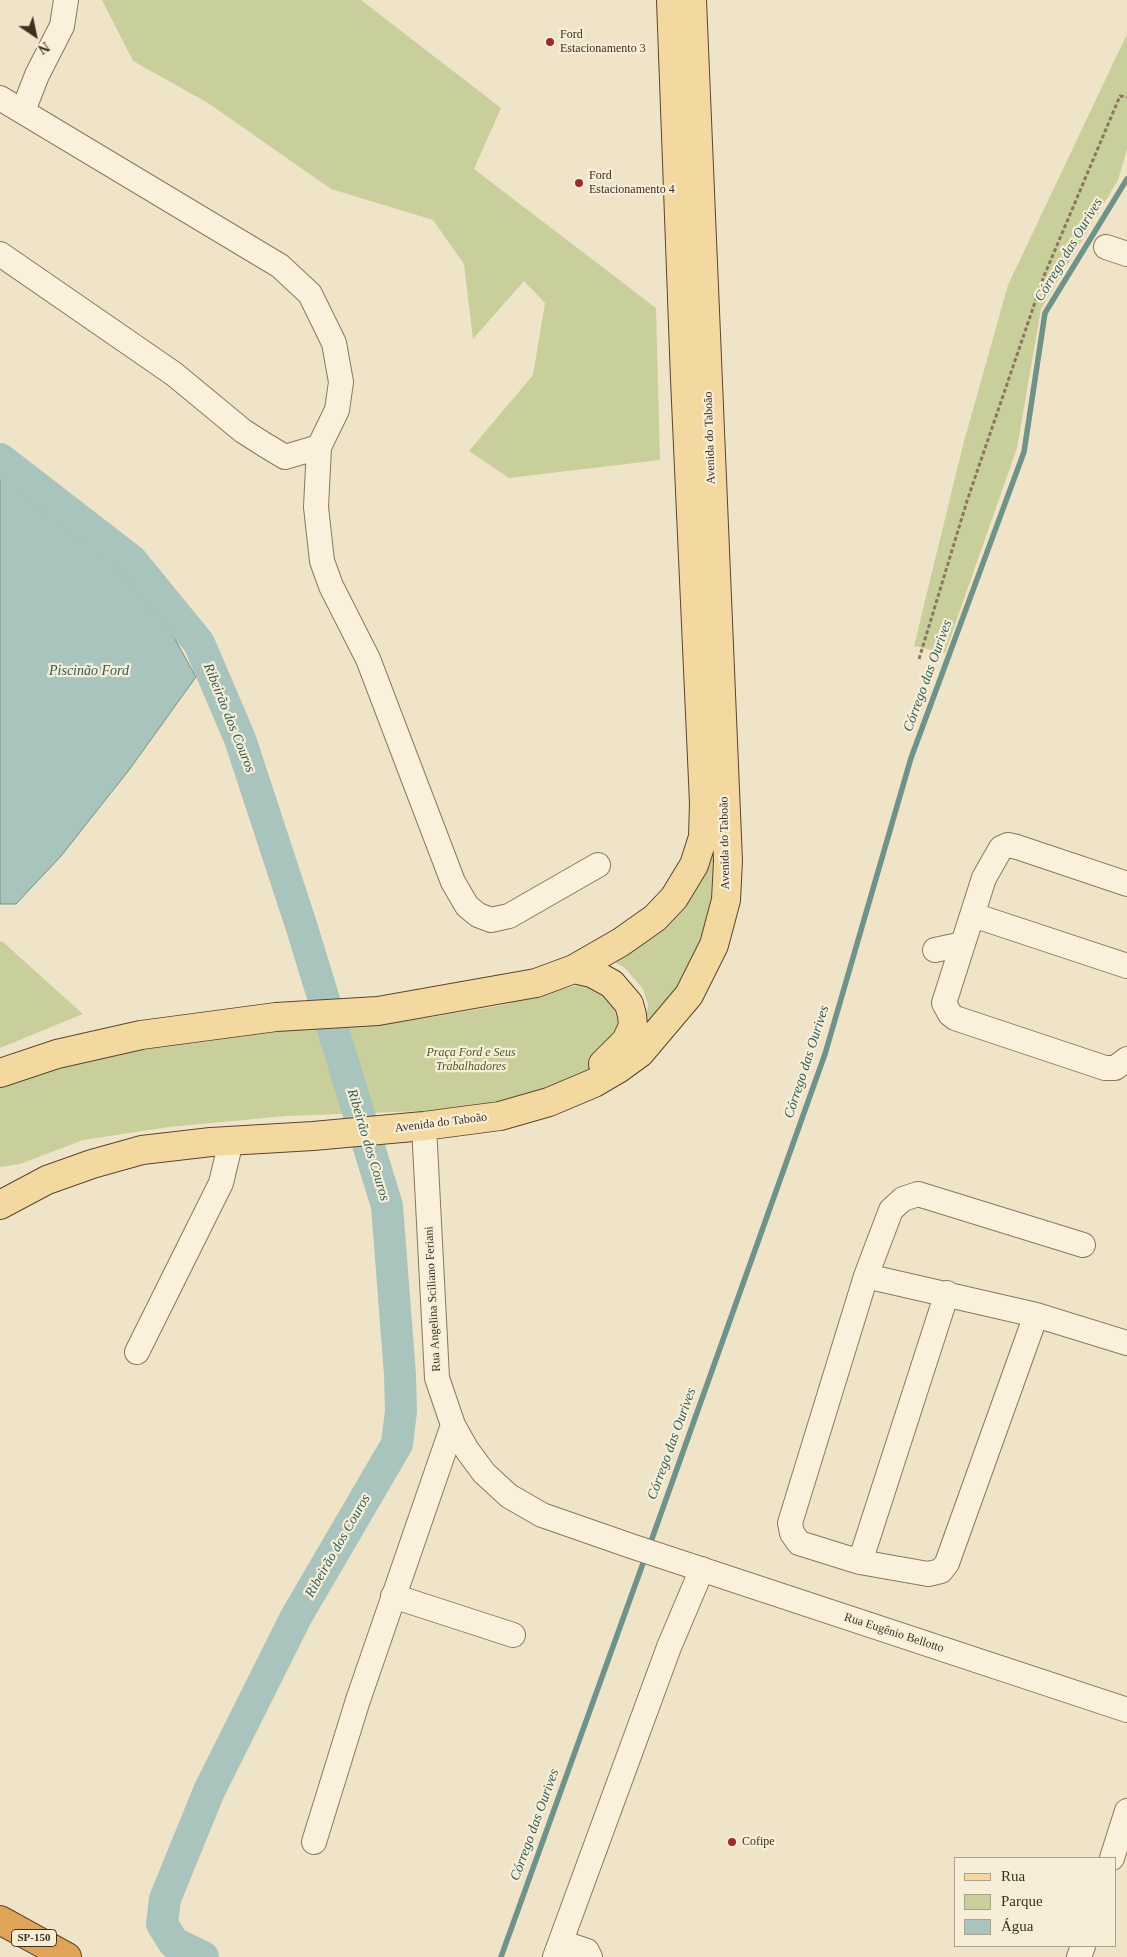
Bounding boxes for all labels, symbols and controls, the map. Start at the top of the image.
north arrow [10,10,60,60]
place label: Ford Estacionamento 3 [560,28,646,56]
marker: Ford Estacionamento 3 [544,36,556,48]
text: N [35,39,52,57]
place label: Ford Estacionamento 4 [589,169,675,197]
marker: Ford Estacionamento 4 [573,177,585,189]
water label: Córrego das Ourives [1031,195,1107,305]
street label: Avenida do Taboão [701,391,719,485]
water label: Córrego das Ourives [900,618,956,734]
water label: Ribeirão dos Couros [199,661,259,775]
water label: Piscinão Ford [49,663,129,679]
street label: Avenida do Taboão [717,796,733,890]
water label: Córrego das Ourives [781,1003,833,1121]
park label: Praça Ford e Seus Trabalhadores [426,1046,516,1074]
water label: Ribeirão dos Couros [343,1087,393,1203]
street label: Avenida do Taboão [394,1110,488,1136]
street label: Rua Angelina Sciliano Feriani [422,1226,444,1372]
water label: Córrego das Ourives [644,1386,700,1502]
water label: Ribeirão dos Couros [302,1492,374,1600]
street label: Rua Eugênio Bellotto [842,1610,946,1656]
water label: Córrego das Ourives [507,1767,563,1883]
place label: Cofipe [742,1835,775,1849]
marker: Cofipe [726,1836,738,1848]
legend [954,1857,1117,1947]
text: Rua [1001,1868,1025,1884]
text: Parque [1001,1893,1043,1909]
text: Água [1001,1918,1034,1934]
road number: SP-150 [12,1930,56,1946]

